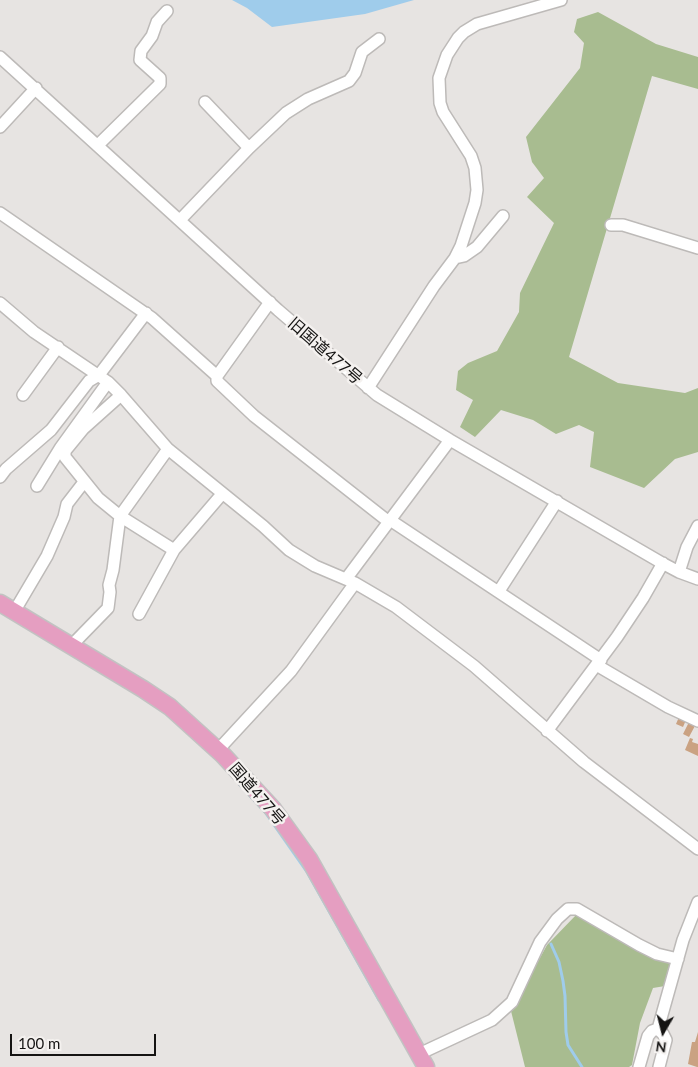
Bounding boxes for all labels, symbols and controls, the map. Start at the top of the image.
street label: 旧国道477号 [284,314,366,388]
street label: 国道477号 [225,759,289,829]
north arrow [638,1007,688,1057]
scale bar [12,1024,159,1056]
text: 100 m [18,1034,60,1052]
text: N [654,1038,667,1057]

